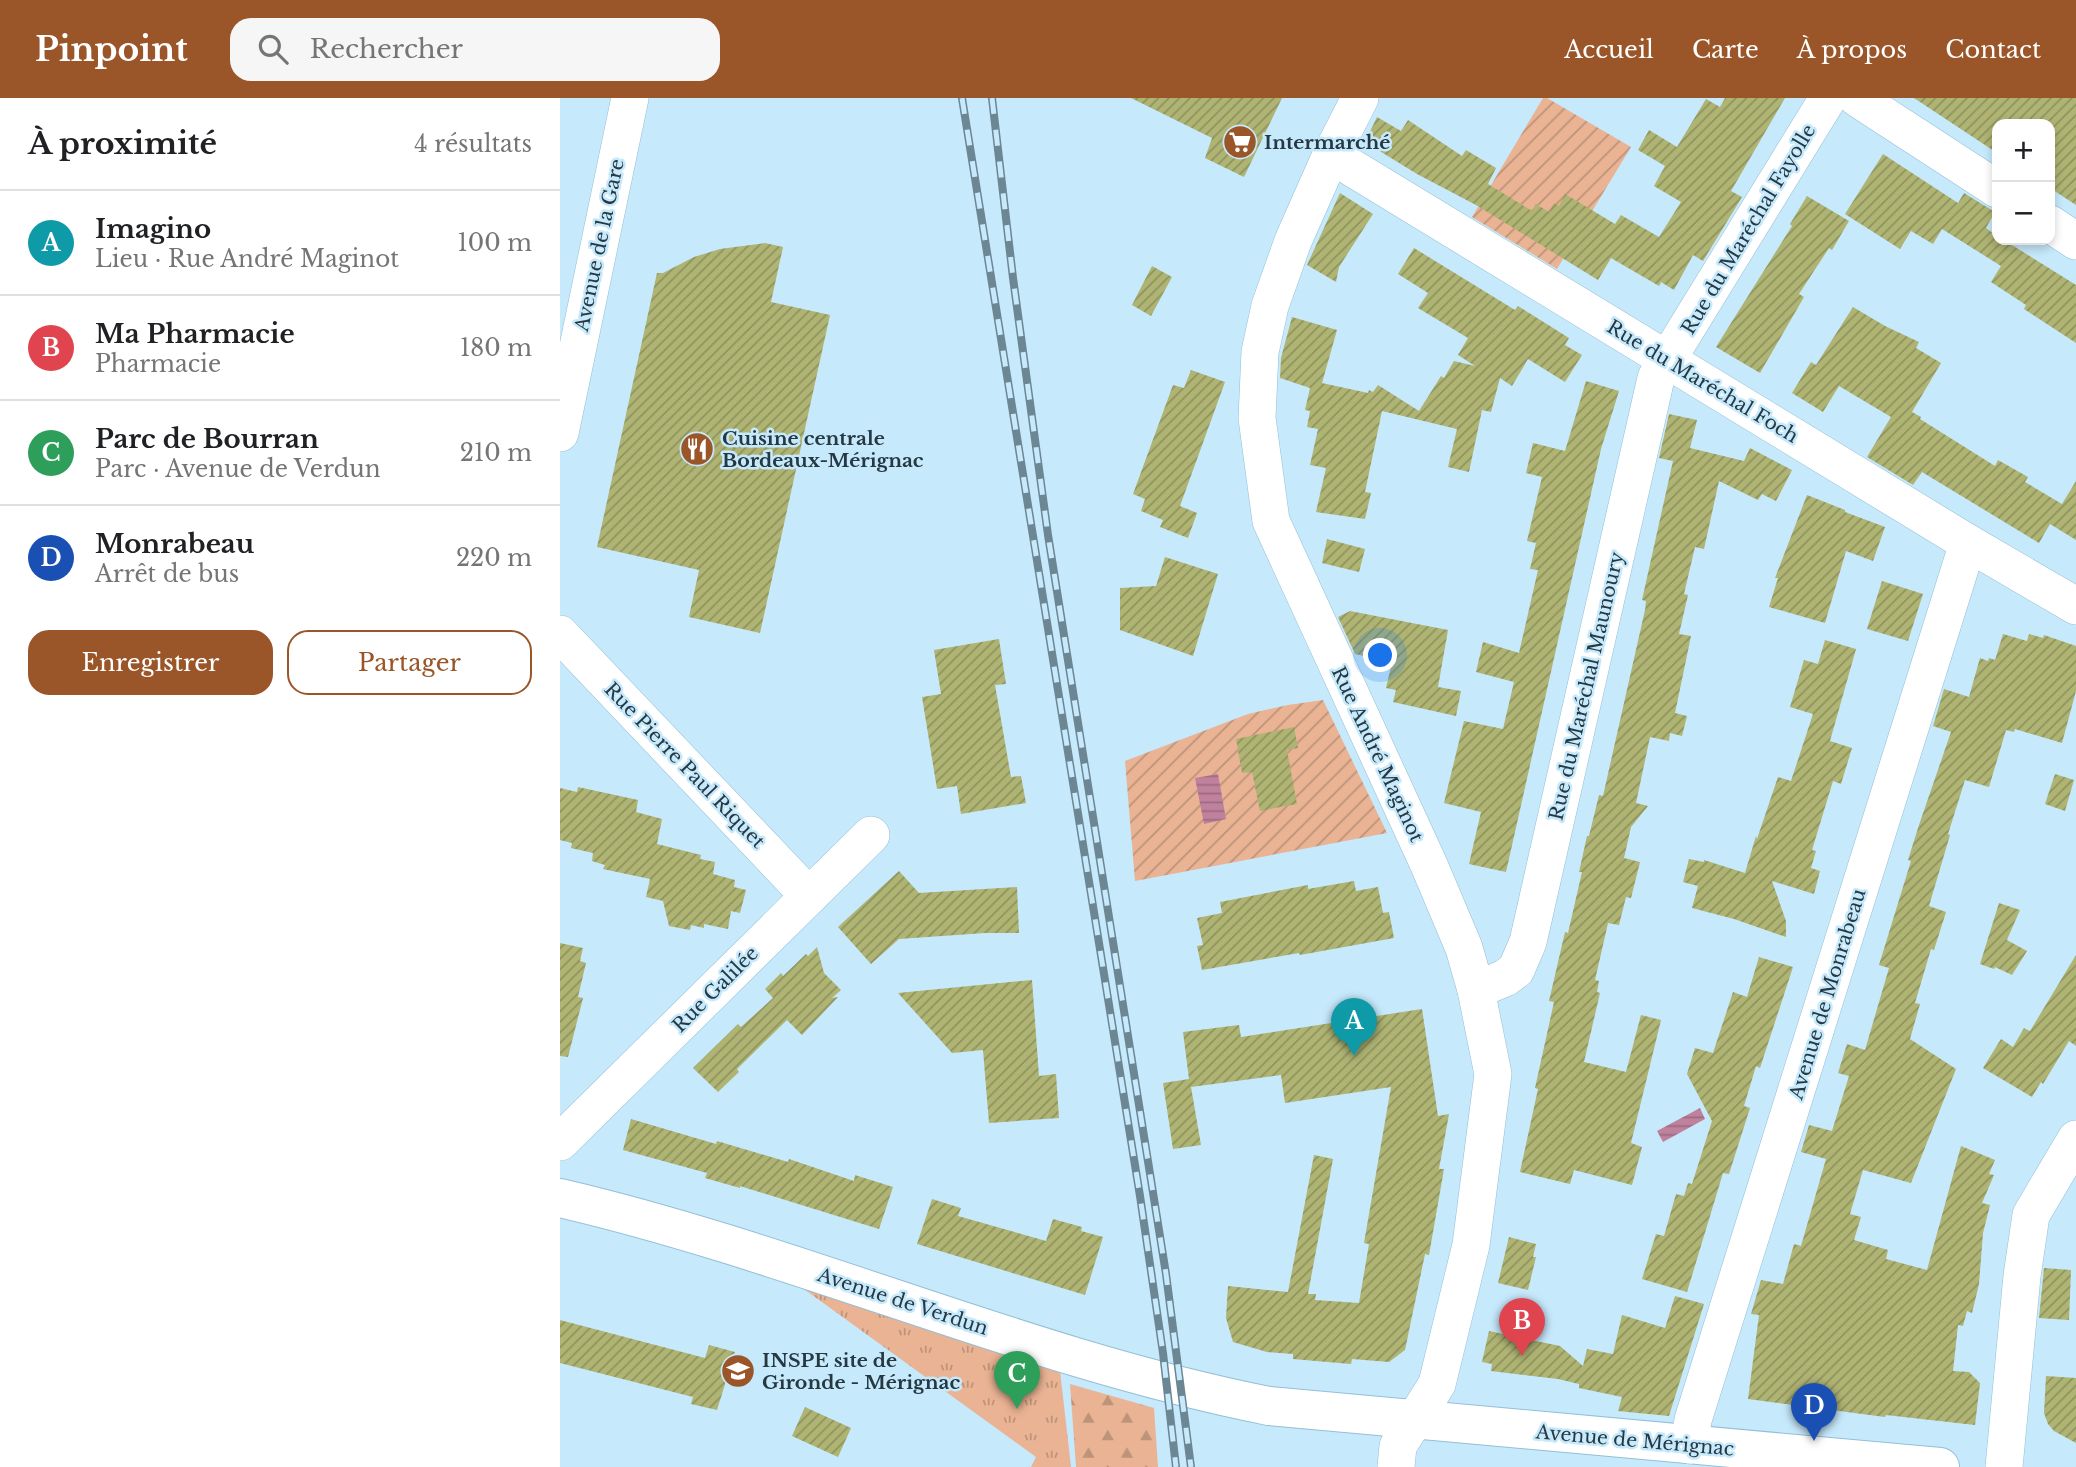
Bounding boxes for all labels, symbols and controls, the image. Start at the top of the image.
search box [230,18,720,81]
text: Pinpoint [35,29,188,70]
icon: search [254,30,292,68]
text: Rechercher [310,33,463,65]
text: Accueil [1564,35,1654,64]
text: Carte [1692,35,1759,64]
text: À propos [1797,35,1907,64]
text: Contact [1945,35,2041,64]
map controls [1992,119,2055,245]
button: + [1992,119,2055,182]
street label: Rue du Maréchal Fayolle [1677,120,1820,338]
supermarket icon: Intermarché [1221,123,1259,161]
text: À proximité [28,125,217,162]
text: 4 résultats [414,130,532,158]
place label: Intermarché [1264,131,1390,154]
street label: Avenue de la Gare [570,157,629,334]
button: − [1992,182,2055,245]
text: Imagino [95,213,211,245]
text: A [42,229,60,257]
text: 100 m [458,229,532,257]
text: Lieu · Rue André Maginot [95,245,399,273]
street label: Rue du Maréchal Foch [1603,315,1803,448]
text: Ma Pharmacie [95,318,295,350]
text: B [42,334,60,362]
text: 180 m [460,334,532,362]
text: Pharmacie [95,350,221,378]
text: Parc de Bourran [95,423,319,455]
place label: Cuisine centrale Bordeaux-Mérignac [722,427,924,472]
restaurant icon: Cuisine centrale Bordeaux-Mérignac [678,430,716,468]
text: C [42,439,60,467]
text: 210 m [460,439,532,467]
text: Parc · Avenue de Verdun [95,455,381,483]
text: Monrabeau [95,528,254,560]
text: D [40,544,62,572]
text: 220 m [456,544,532,572]
street label: Rue du Maréchal Maunoury [1544,550,1629,823]
text: Arrêt de bus [95,560,239,588]
button: Enregistrer [28,630,273,695]
button: Partager [287,630,532,695]
your location [1363,638,1397,672]
street label: Rue André Maginot [1327,663,1429,846]
street label: Rue Pierre Paul Riquet [600,678,770,853]
street label: Avenue de Monrabeau [1784,886,1871,1103]
street label: Rue Galilée [668,942,763,1037]
pin: A [1331,998,1377,1056]
street label: Avenue de Verdun [814,1263,991,1340]
pin: B [1499,1298,1545,1356]
place label: INSPE site de Gironde - Mérignac [762,1349,960,1394]
pin: C [994,1351,1040,1409]
school or university icon: INSPE site de Gironde - Mérignac [719,1352,757,1390]
pin: D [1791,1383,1837,1441]
street label: Avenue de Mérignac [1534,1420,1735,1461]

